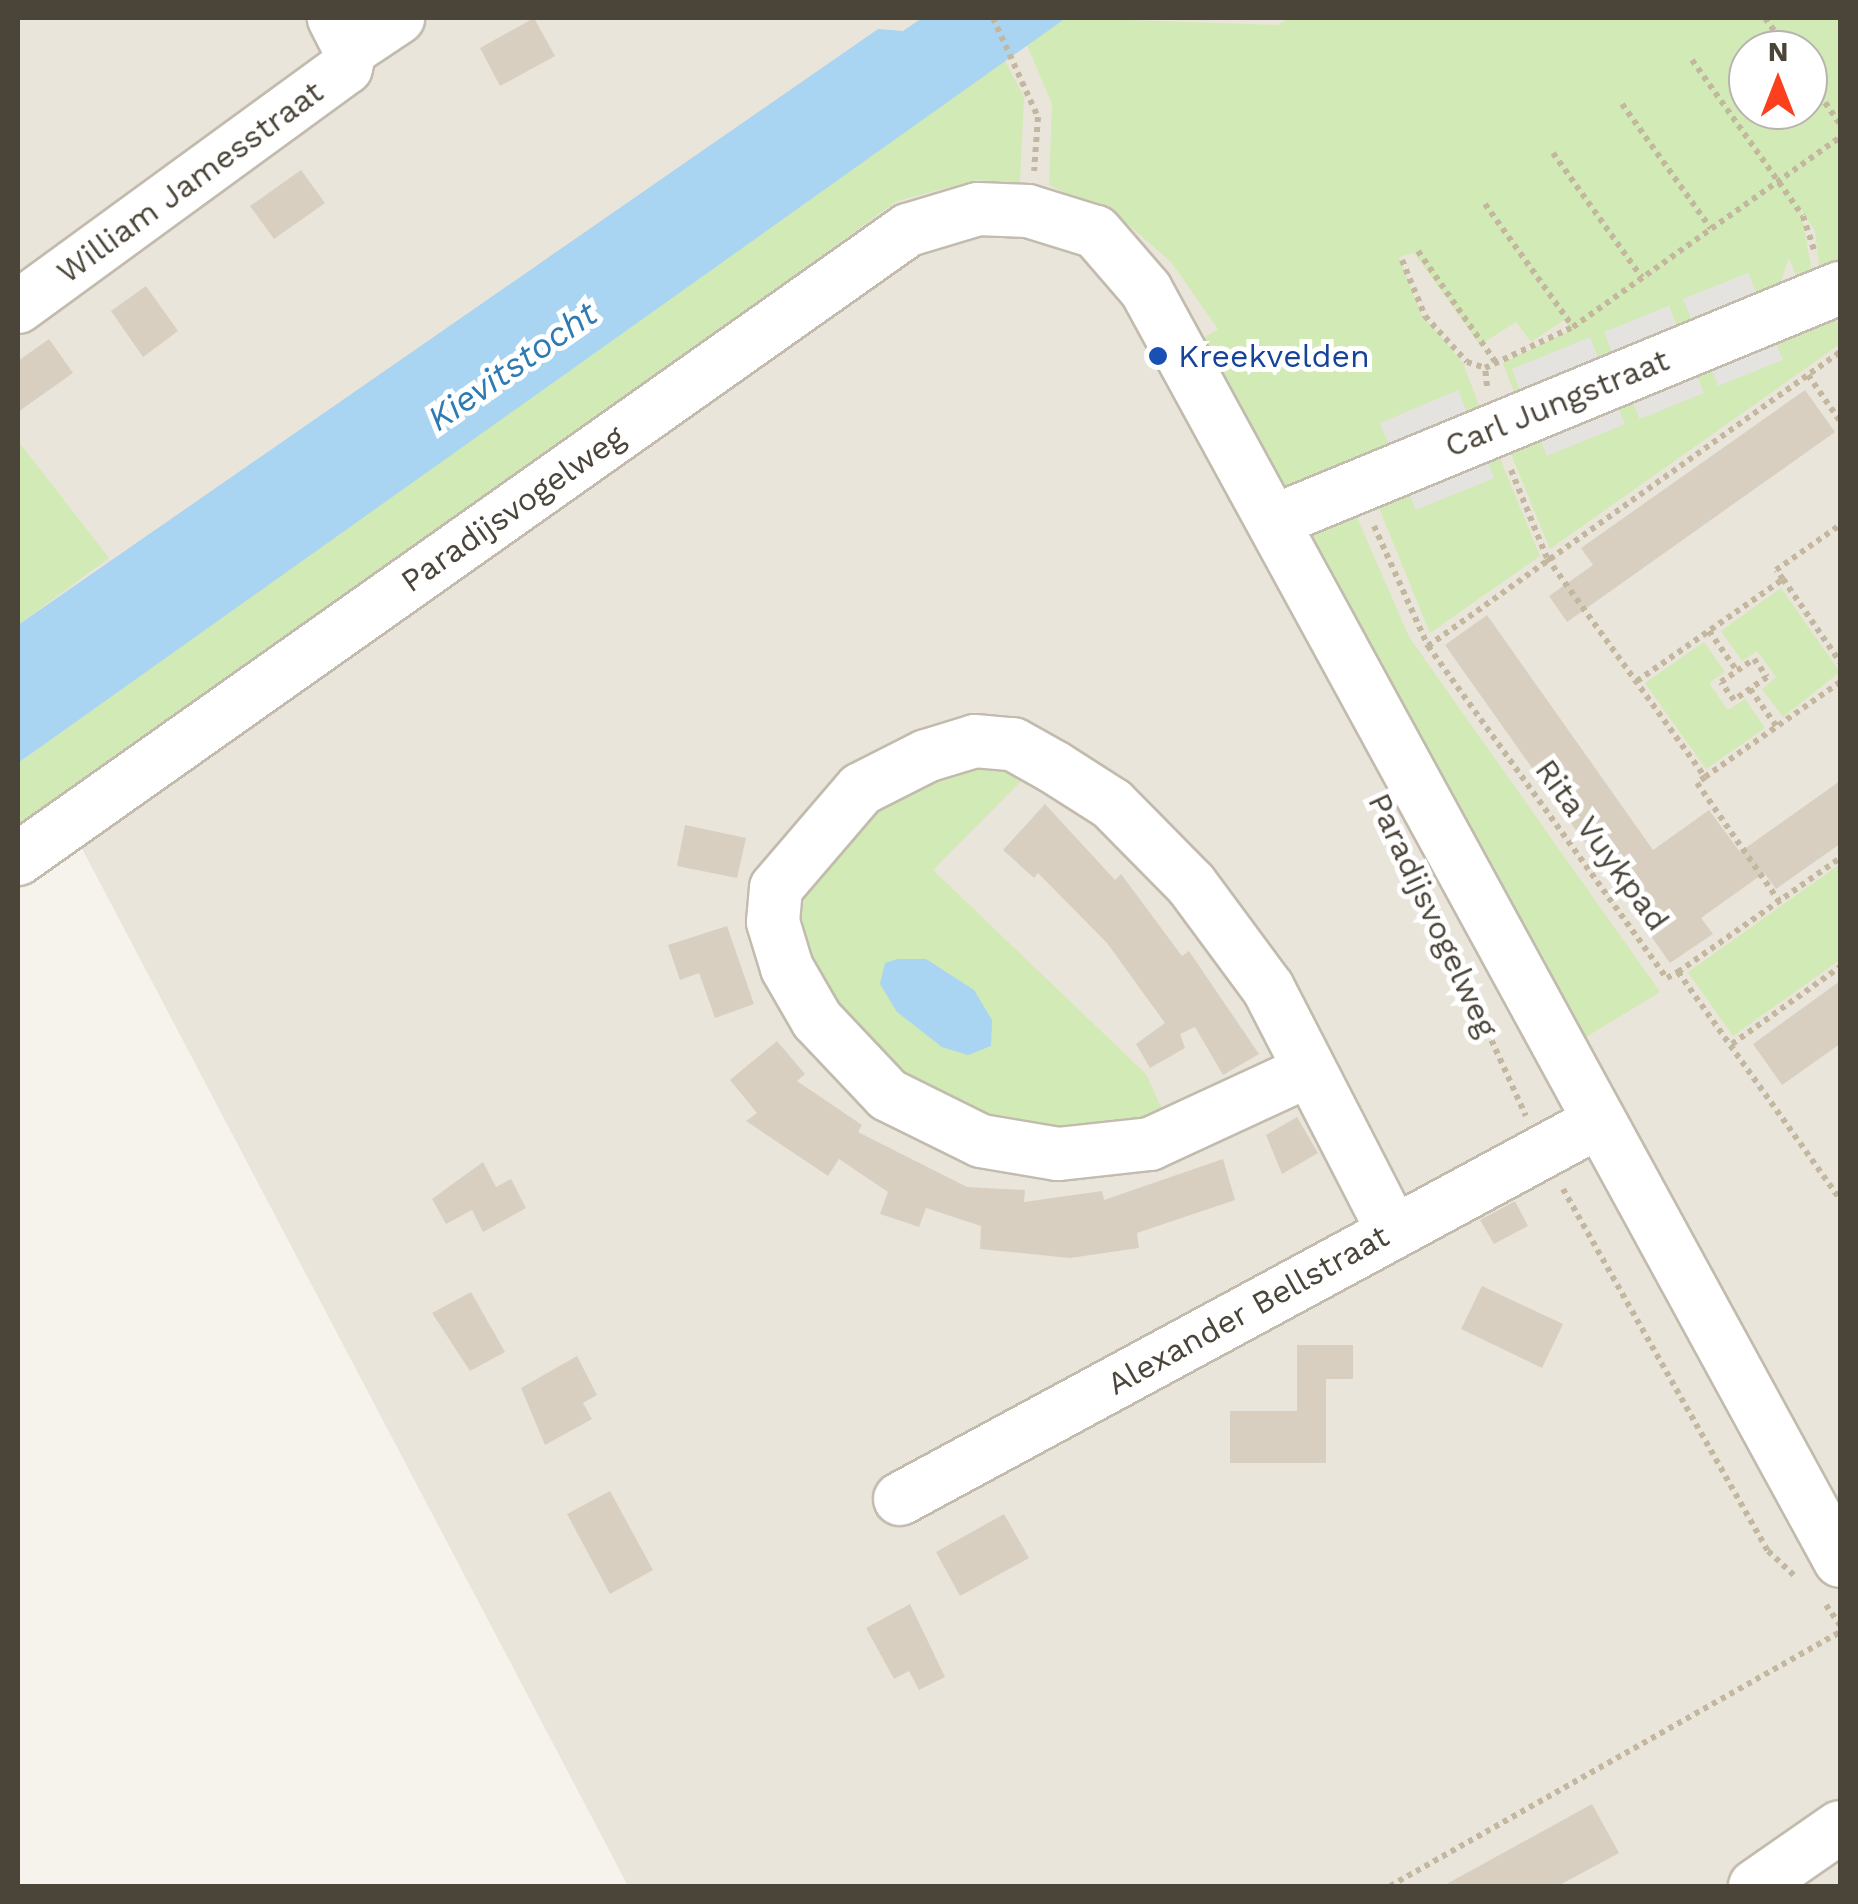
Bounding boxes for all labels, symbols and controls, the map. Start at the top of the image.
north arrow [1728,30,1828,130]
text: N [1768,35,1788,68]
street label: William Jamesstraat [49,72,331,292]
water label: Kievitstocht [419,292,605,440]
place label: Kreekvelden [1178,337,1370,375]
street label: Carl Jungstraat [1439,340,1675,466]
marker: Kreekvelden [1147,345,1169,367]
street label: Paradijsvogelweg [394,418,632,600]
street label: Rita Vuykpad [1526,751,1678,939]
street label: Paradijsvogelweg [1360,787,1506,1043]
street label: Alexander Bellstraat [1100,1216,1396,1404]

